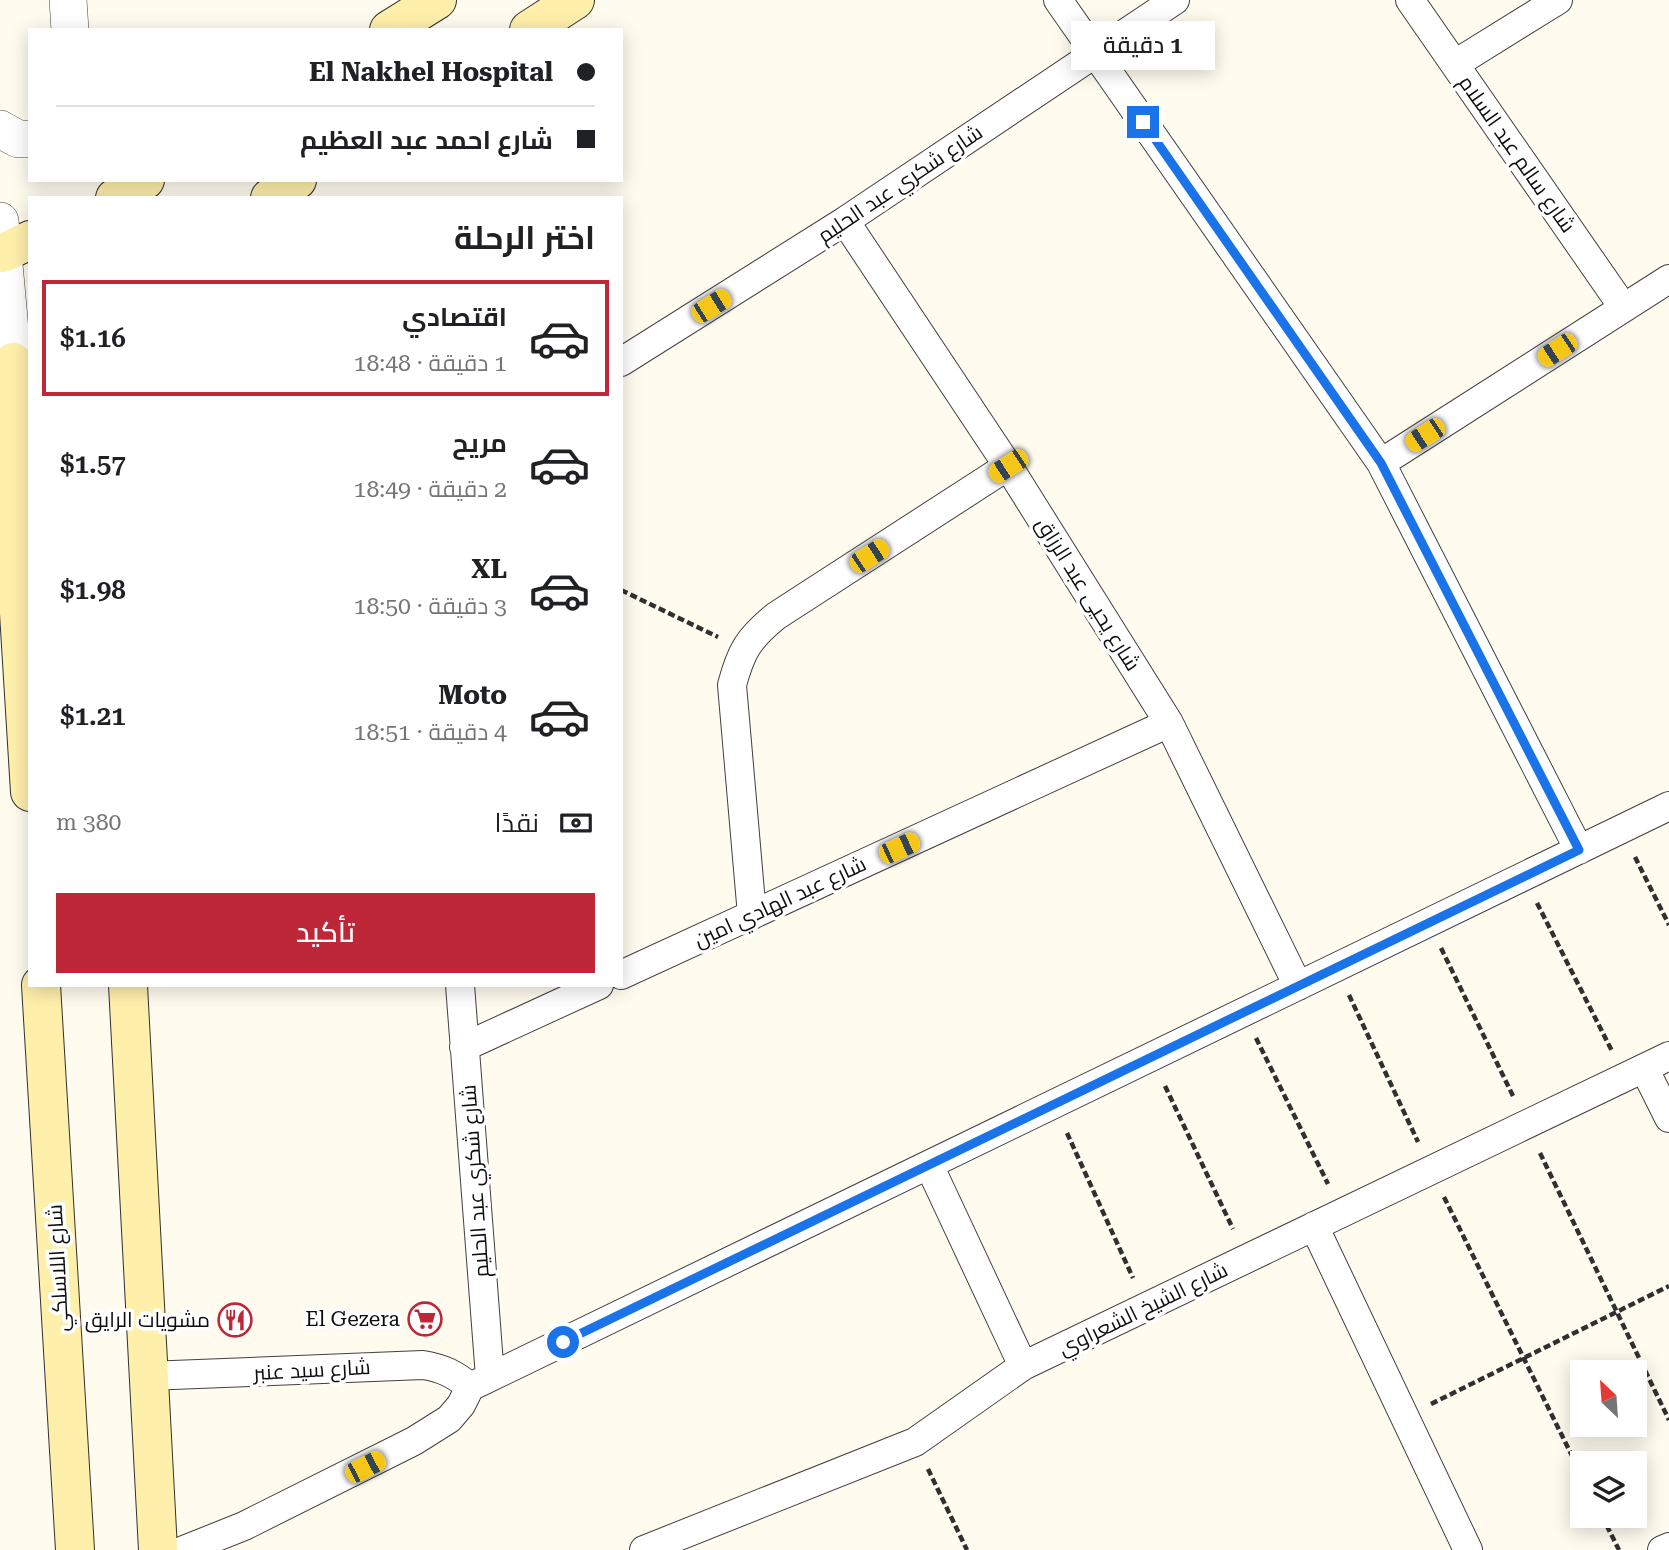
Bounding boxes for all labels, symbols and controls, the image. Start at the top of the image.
callout: 1 دقيقة [1071,20,1215,69]
text: 1 دقيقة [1103,32,1183,59]
text: El Nakhel Hospital [309,57,553,87]
street label: شارع سالم عبد السلام [1452,71,1580,238]
route end [1127,106,1159,138]
street label: شارع شكري عبد الحليم [813,120,989,251]
text: شارع احمد عبد العظيم [300,125,553,155]
text: اختر الرحلة [454,219,595,257]
car [688,286,735,326]
text: اقتصادي [402,302,507,332]
icon: car [528,307,591,370]
text: $1.16 [60,323,126,353]
car [1534,330,1581,370]
text: 1 دقيقة · 18:48 [354,350,507,377]
car [1402,415,1449,455]
text: مريح [452,428,507,458]
icon: car [528,433,591,496]
car [985,446,1032,486]
text: $1.57 [60,449,126,479]
text: 2 دقيقة · 18:49 [354,476,507,503]
street label: شارع يحيى عبد الرزاق [1029,513,1145,676]
car [846,536,893,576]
text: XL [471,554,507,584]
icon: car [528,559,591,622]
text: $1.98 [60,575,126,605]
text: 3 دقيقة · 18:50 [354,593,507,620]
text: Moto [438,680,507,710]
icon: car [528,685,591,748]
text: $1.21 [60,701,126,731]
text: 4 دقيقة · 18:51 [354,719,507,746]
icon: cash [557,804,595,842]
text: نقدًا [495,808,539,838]
text: 380 m [56,809,121,836]
car [876,830,923,866]
street label: شارع عبد الهادي امين [690,852,871,956]
button: تأكيد [56,893,595,973]
street label: شارع شكري عبد الحليم [456,1083,498,1278]
street label: شارع اللاسلكي [43,1203,77,1332]
street label: شارع الشيخ الشعراوي [1055,1258,1233,1364]
supermarket icon: El Gezera [406,1300,444,1338]
restaurant icon: مشويات الرايق [216,1301,254,1339]
place label: El Gezera [305,1307,401,1331]
place label: مشويات الرايق [85,1308,210,1333]
route start [547,1326,579,1358]
street label: شارع سيد عنبر [252,1355,371,1387]
north arrow [1570,1360,1647,1437]
map controls [1570,1360,1647,1528]
car [342,1448,389,1486]
button: layers [1570,1451,1647,1528]

